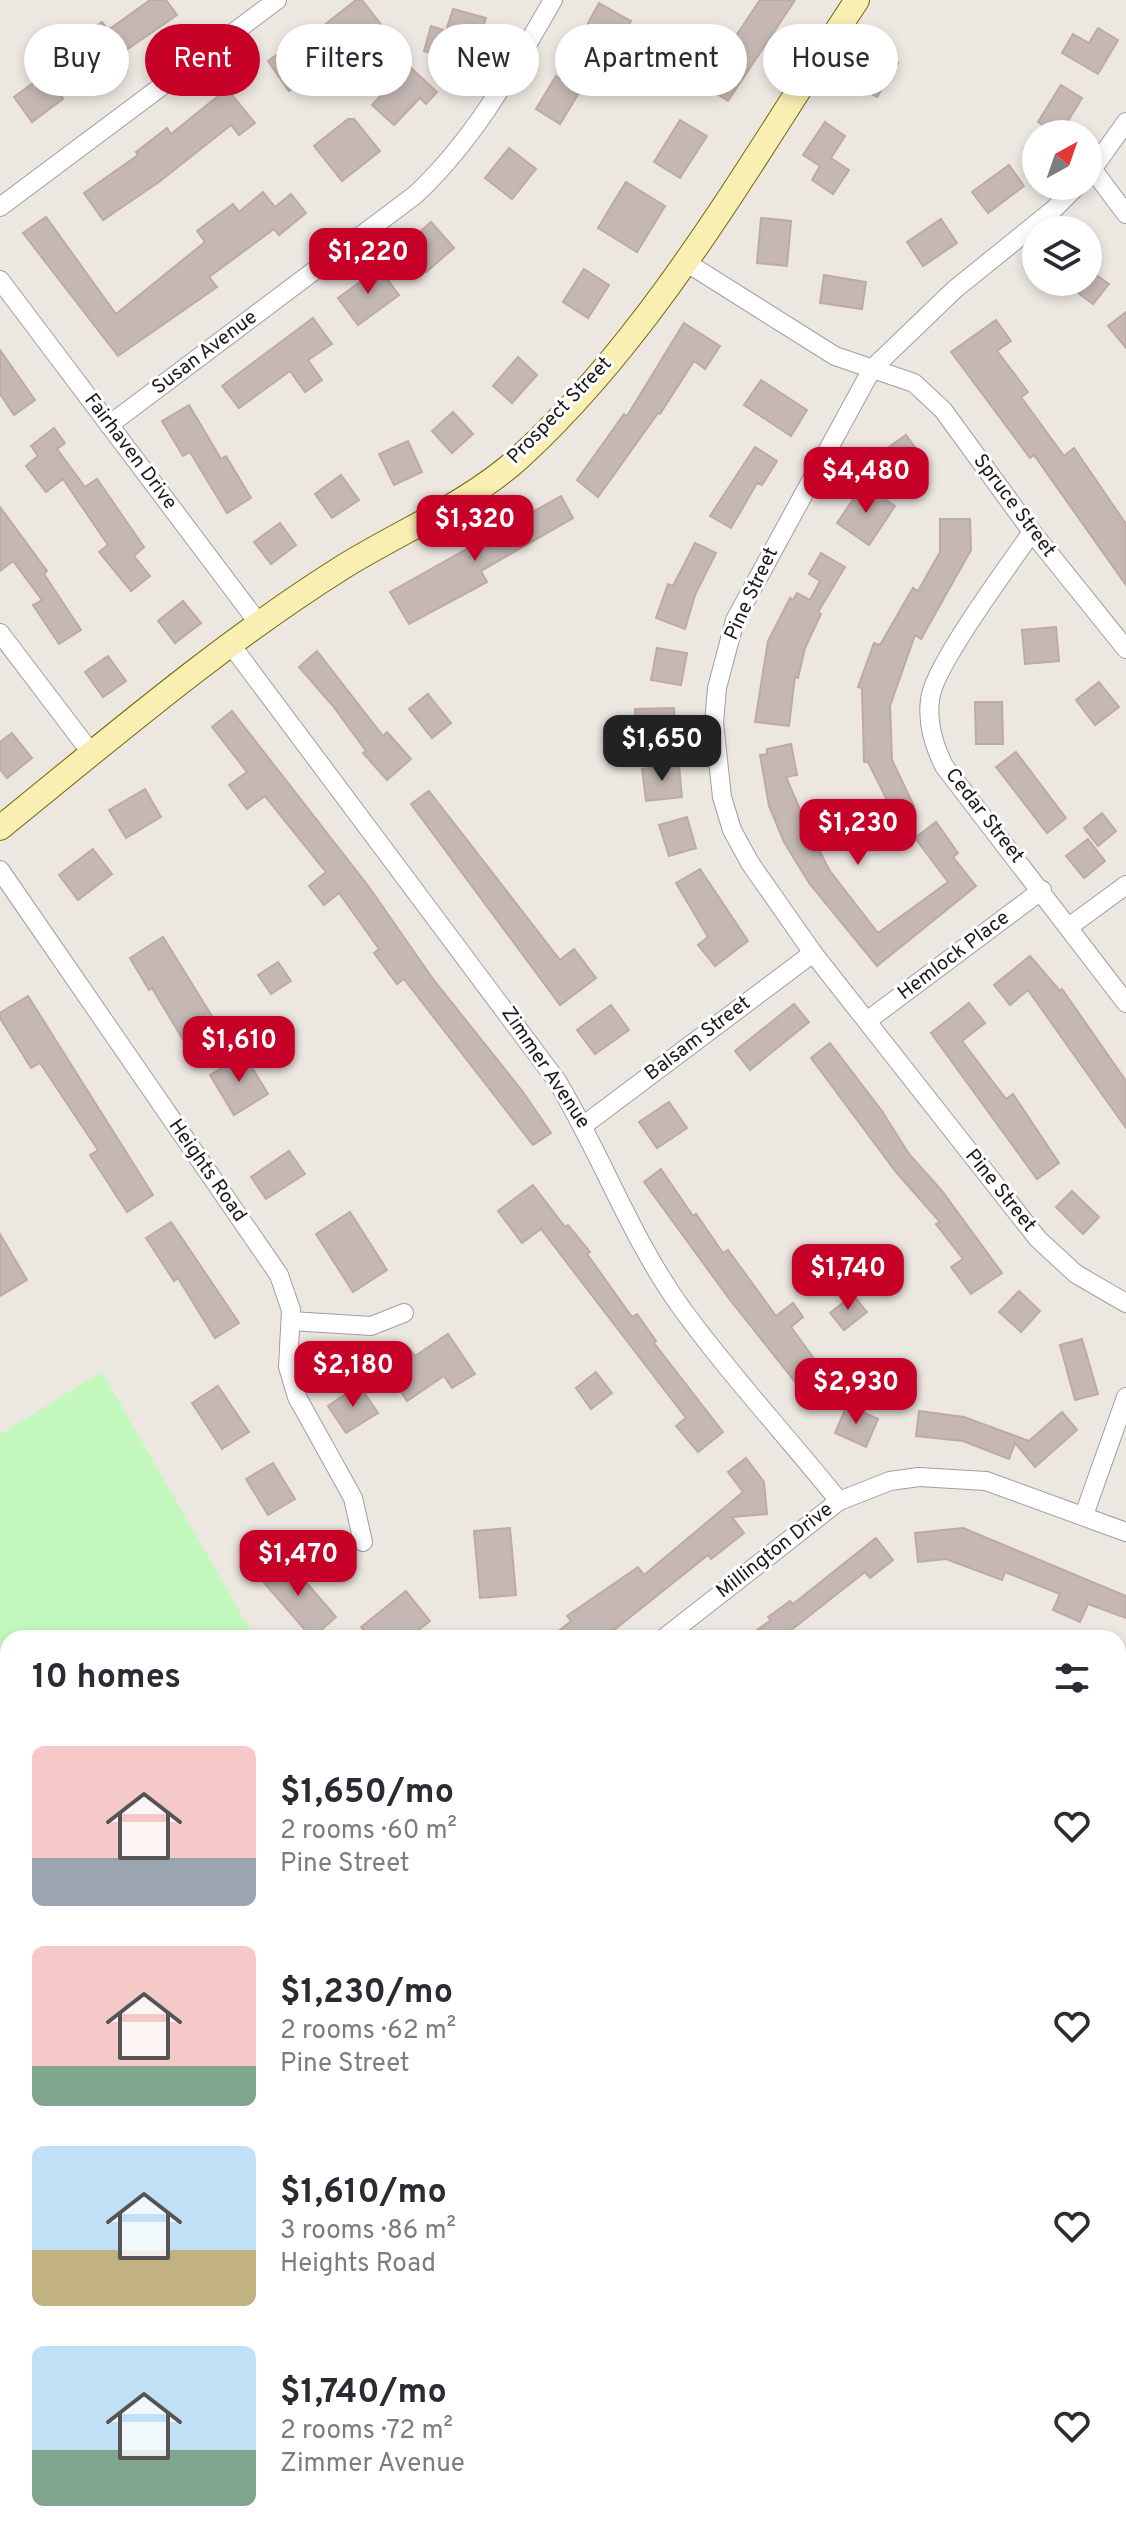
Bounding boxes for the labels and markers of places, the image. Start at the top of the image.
pin: $1,220 [303,228,433,296]
pin: $4,480 [801,447,931,515]
pin: $1,320 [410,495,540,563]
pin: $1,650 [597,715,727,783]
pin: $1,230 [793,799,923,867]
pin: $1,610 [174,1016,304,1084]
pin: $1,740 [783,1244,913,1312]
pin: $2,180 [288,1341,418,1409]
pin: $2,930 [791,1358,921,1426]
pin: $1,470 [233,1530,363,1598]

